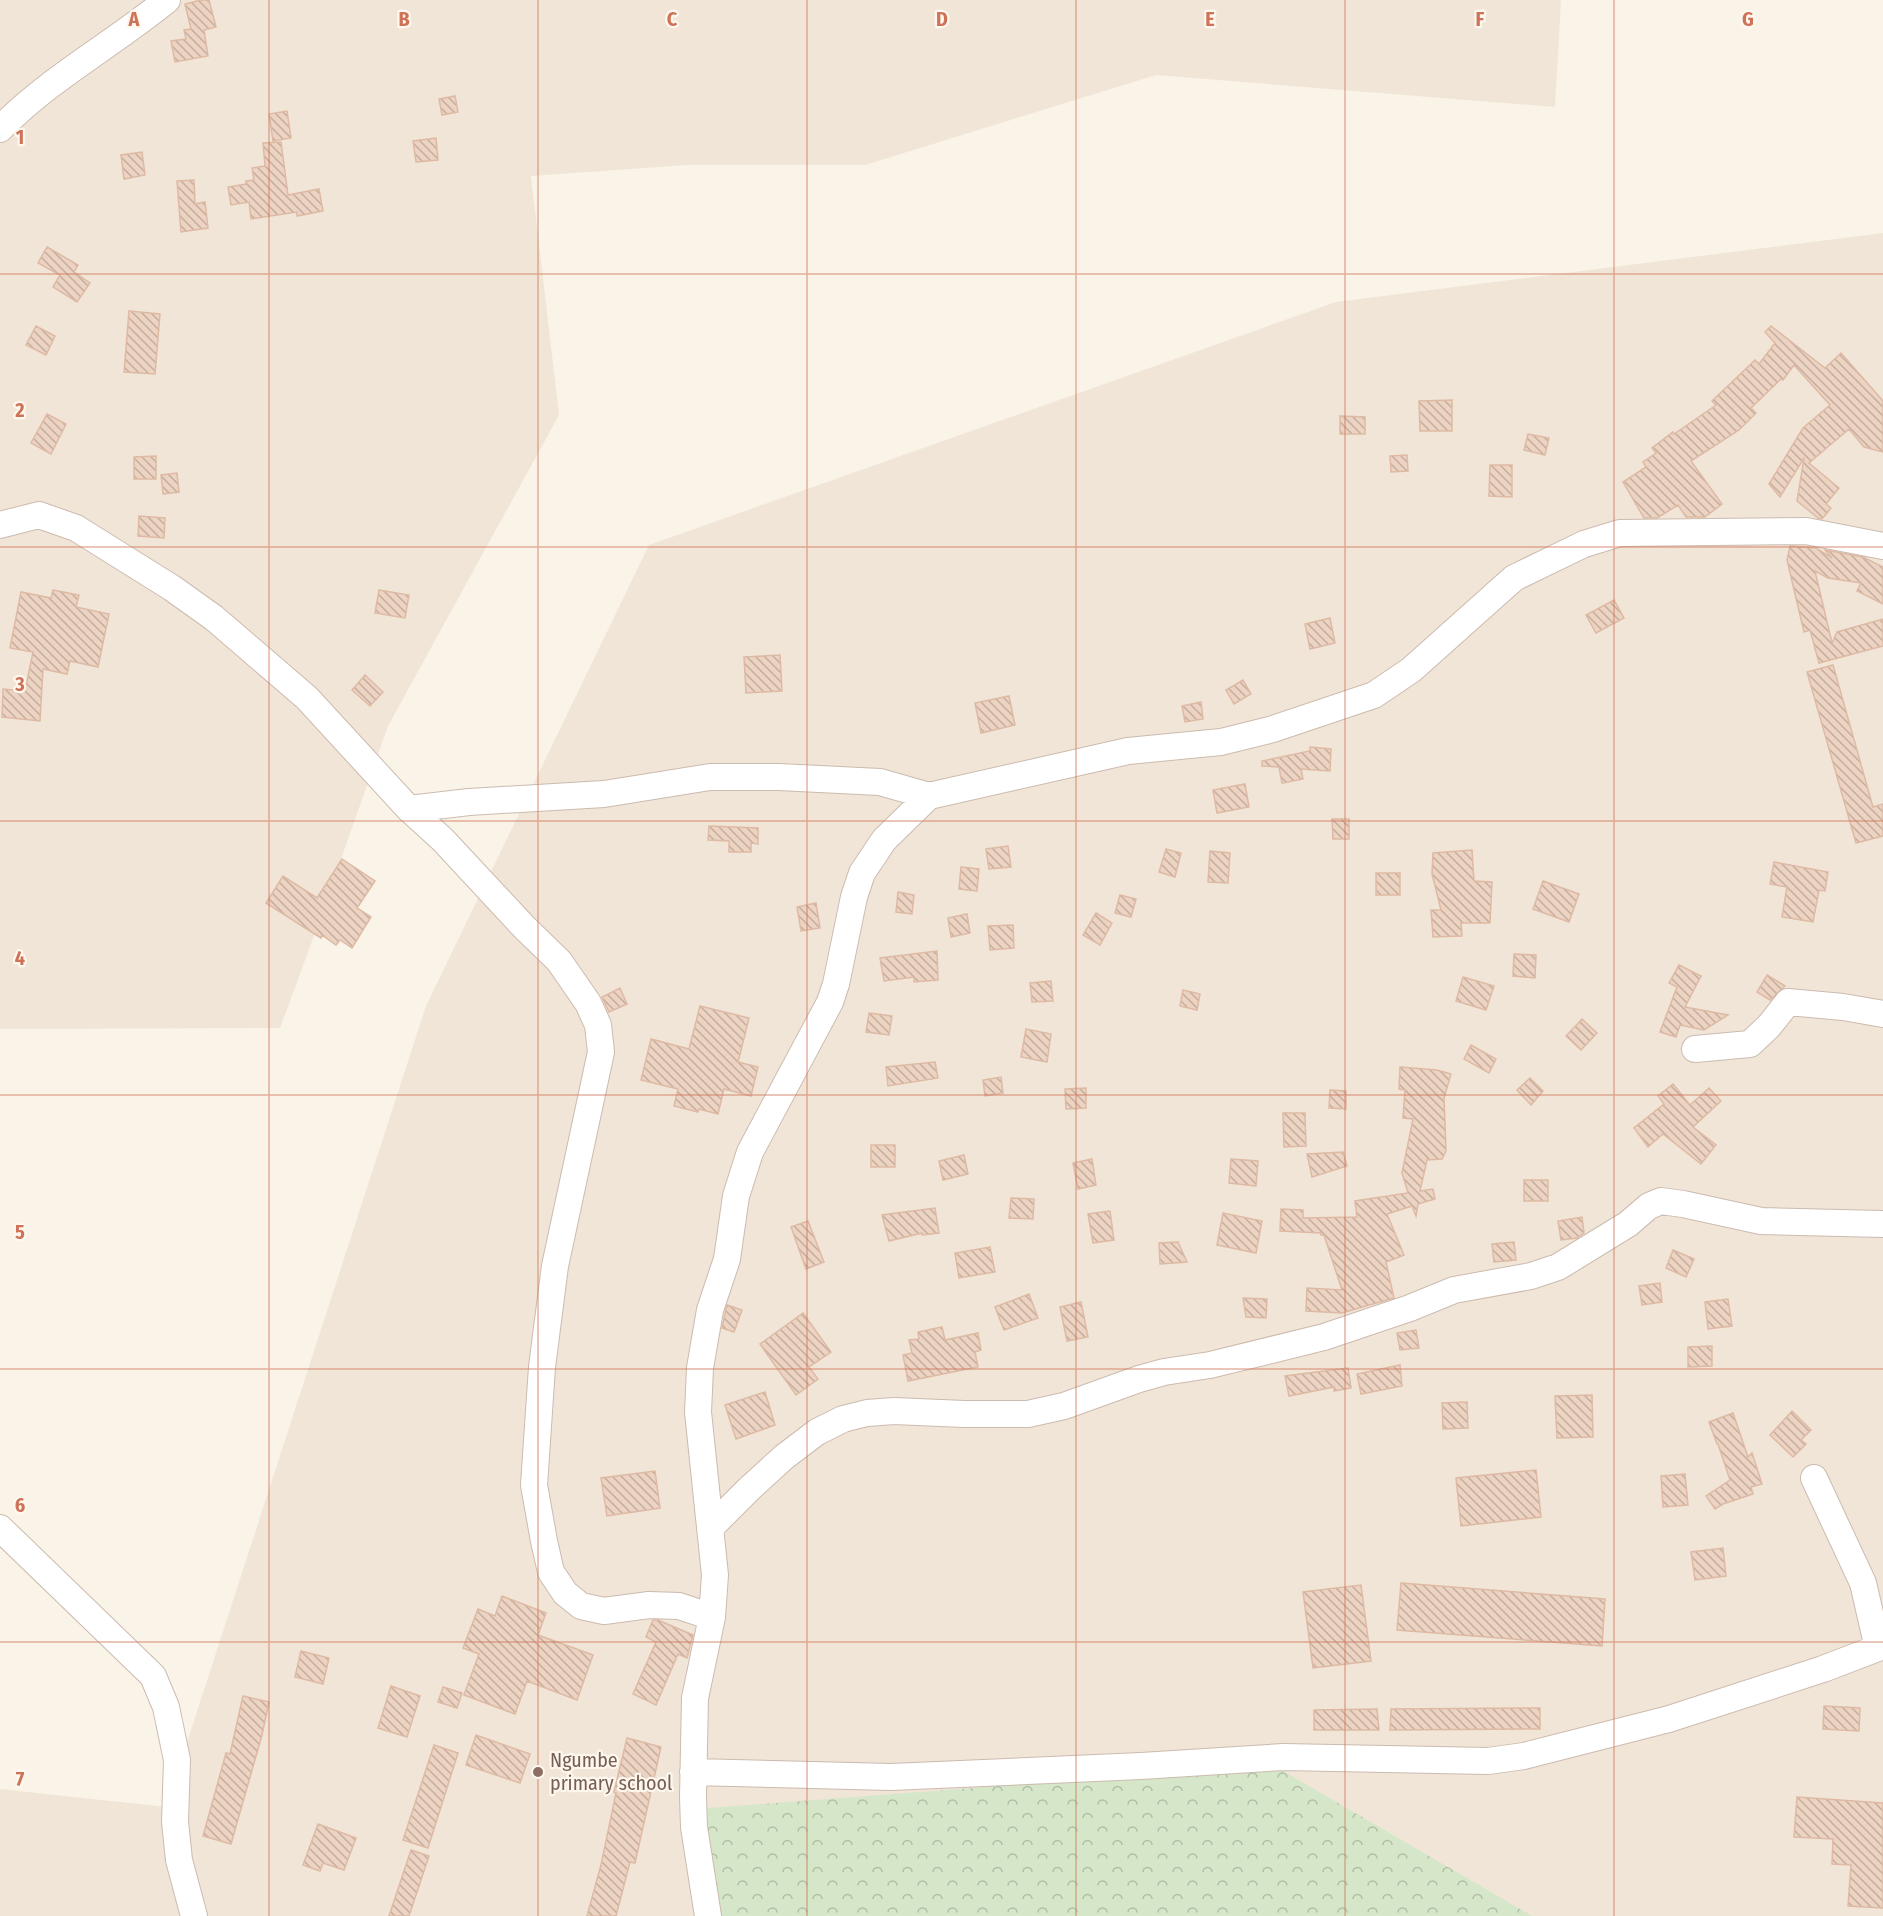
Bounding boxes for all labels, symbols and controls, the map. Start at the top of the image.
text: A [128,7,141,31]
text: B [398,7,410,31]
text: C [667,7,678,31]
text: D [936,7,948,31]
text: E [1205,7,1215,31]
text: F [1476,7,1485,31]
text: G [1742,7,1754,31]
text: 1 [16,125,24,149]
text: 2 [14,398,25,422]
text: 3 [14,672,25,696]
text: 4 [15,946,25,970]
text: 5 [15,1220,25,1244]
text: 6 [15,1493,25,1517]
place label: Ngumbe primary school [550,1748,672,1795]
marker: Ngumbe primary school [531,1765,545,1779]
text: 7 [16,1767,25,1791]

